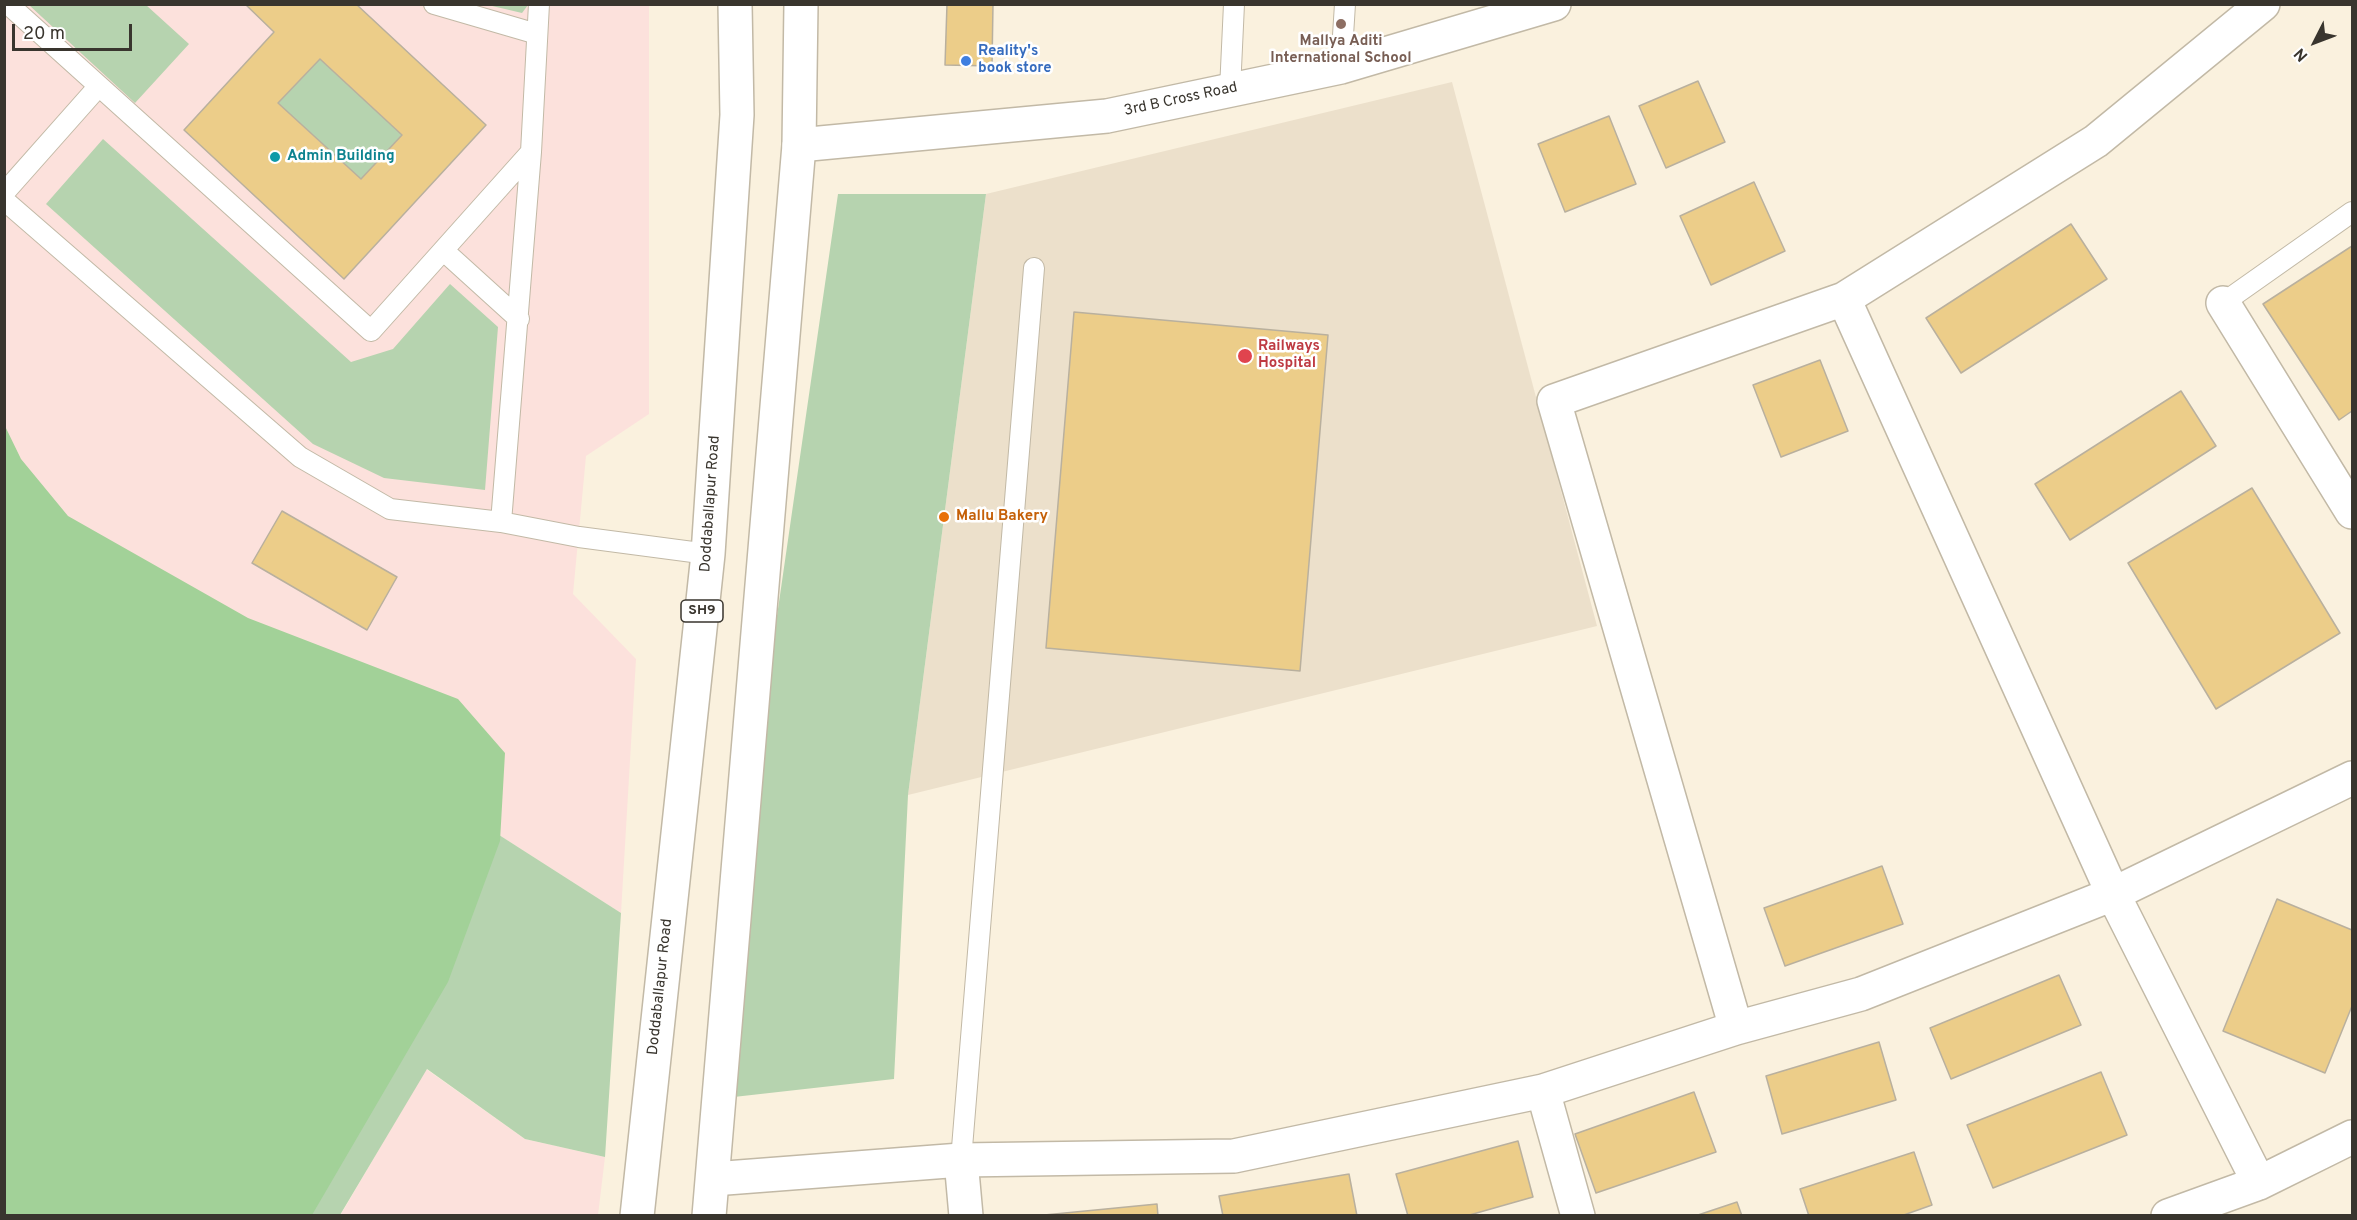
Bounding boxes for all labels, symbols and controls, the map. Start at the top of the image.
scale bar [15,12,135,50]
north arrow [2285,12,2345,72]
marker: Mallya Aditi International School [1334,17,1348,31]
text: 20 m [23,23,65,46]
place label: Mallya Aditi International School [1270,33,1412,68]
place label: Reality's book store [978,43,1052,78]
text: N [2290,43,2313,65]
marker: Reality's book store [959,54,973,68]
street label: 3rd B Cross Road [1123,79,1239,121]
place label: Admin Building [287,148,395,166]
marker: Admin Building [268,150,282,164]
place label: Railways Hospital [1258,338,1320,373]
marker: Railways Hospital [1236,347,1254,365]
street label: Doddaballapur Road [697,435,725,573]
place label: Mallu Bakery [956,508,1048,526]
marker: Mallu Bakery [937,510,951,524]
road number: SH9 [681,600,723,622]
street label: Doddaballapur Road [645,918,677,1056]

